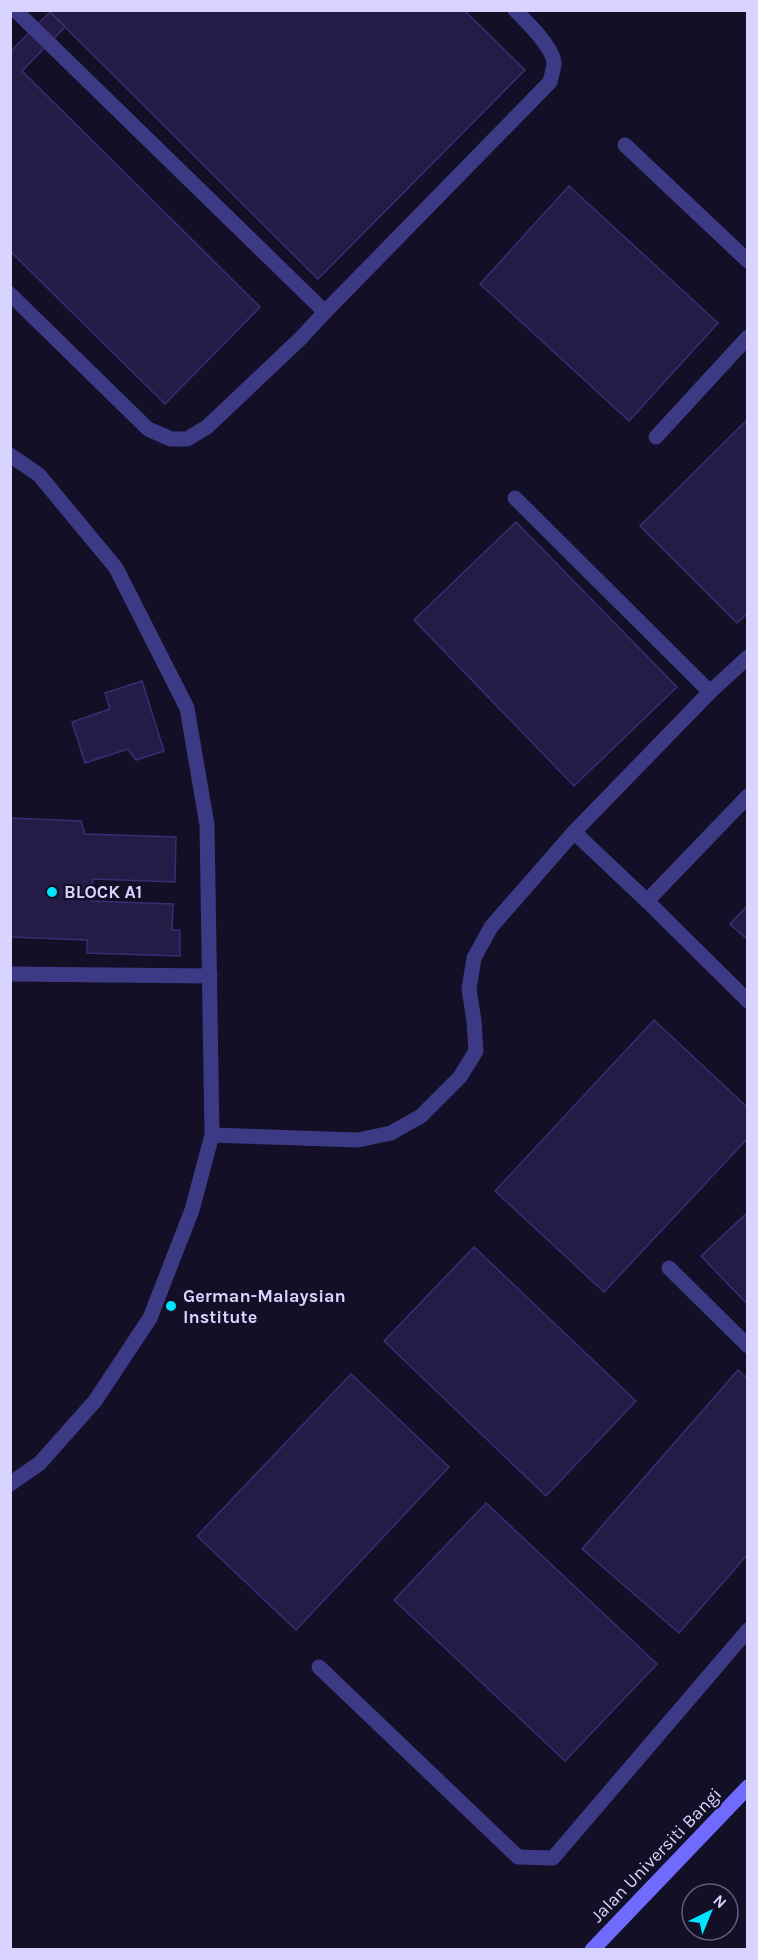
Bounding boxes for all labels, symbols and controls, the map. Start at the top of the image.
place label: BLOCK A1 [64,881,142,903]
marker: BLOCK A1 [45,885,59,899]
place label: German-Malaysian Institute [183,1285,346,1328]
marker: German-Malaysian Institute [164,1299,178,1313]
street label: Jalan Universiti Bangi [586,1783,726,1927]
north arrow [680,1882,740,1942]
text: N [709,1891,731,1912]

